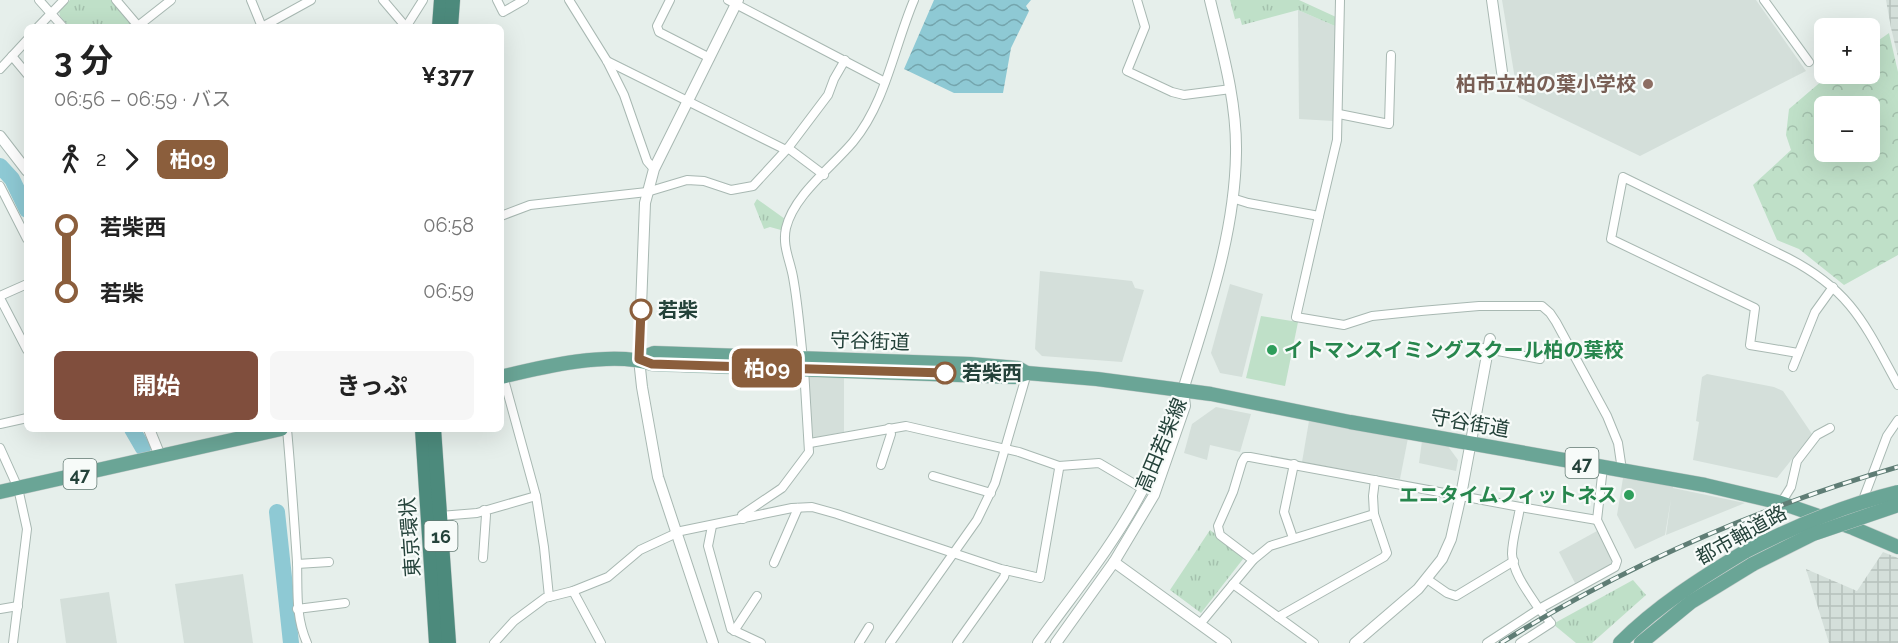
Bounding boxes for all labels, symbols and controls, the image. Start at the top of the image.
map controls [1814,18,1880,162]
button: + [1814,18,1880,84]
text: 3 分 [54,41,113,80]
text: ¥377 [421,62,474,88]
place label: 柏市立柏の葉小学校 [1456,72,1636,96]
marker: 柏市立柏の葉小学校 [1641,77,1655,91]
text: 06:56 – 06:59 · バス [54,87,231,111]
button: − [1814,96,1880,162]
icon: walk [54,143,87,176]
icon: forward [115,143,148,176]
text: 2 [96,147,106,171]
text: 柏09 [169,147,216,172]
text: 06:58 [423,213,474,237]
text: 若柴西 [100,214,166,240]
text: 06:59 [423,279,474,303]
text: 若柴 [100,280,144,306]
place label: 若柴 [658,298,698,322]
marker: 若柴 [630,299,652,321]
street label: 守谷街道 [830,328,910,354]
place label: イトマンスイミングスクール柏の葉校 [1284,338,1624,362]
marker: イトマンスイミングスクール柏の葉校 [1265,343,1279,357]
line badge: 柏09 [732,348,801,388]
button: 開始 [54,351,258,420]
button: きっぷ [270,351,474,420]
text: 柏09 [744,356,790,381]
place label: 若柴西 [962,361,1022,385]
marker: 若柴西 [934,362,956,384]
street label: 高田若柴線 [1130,394,1192,496]
street label: 守谷街道 [1429,404,1511,442]
road number: 47 [1566,448,1598,478]
road number: 47 [64,459,97,489]
place label: エニタイムフィットネス [1399,483,1617,507]
marker: エニタイムフィットネス [1622,488,1636,502]
street label: 東京環状 [395,496,425,578]
street label: 都市軸道路 [1691,500,1791,570]
road number: 16 [424,521,458,551]

